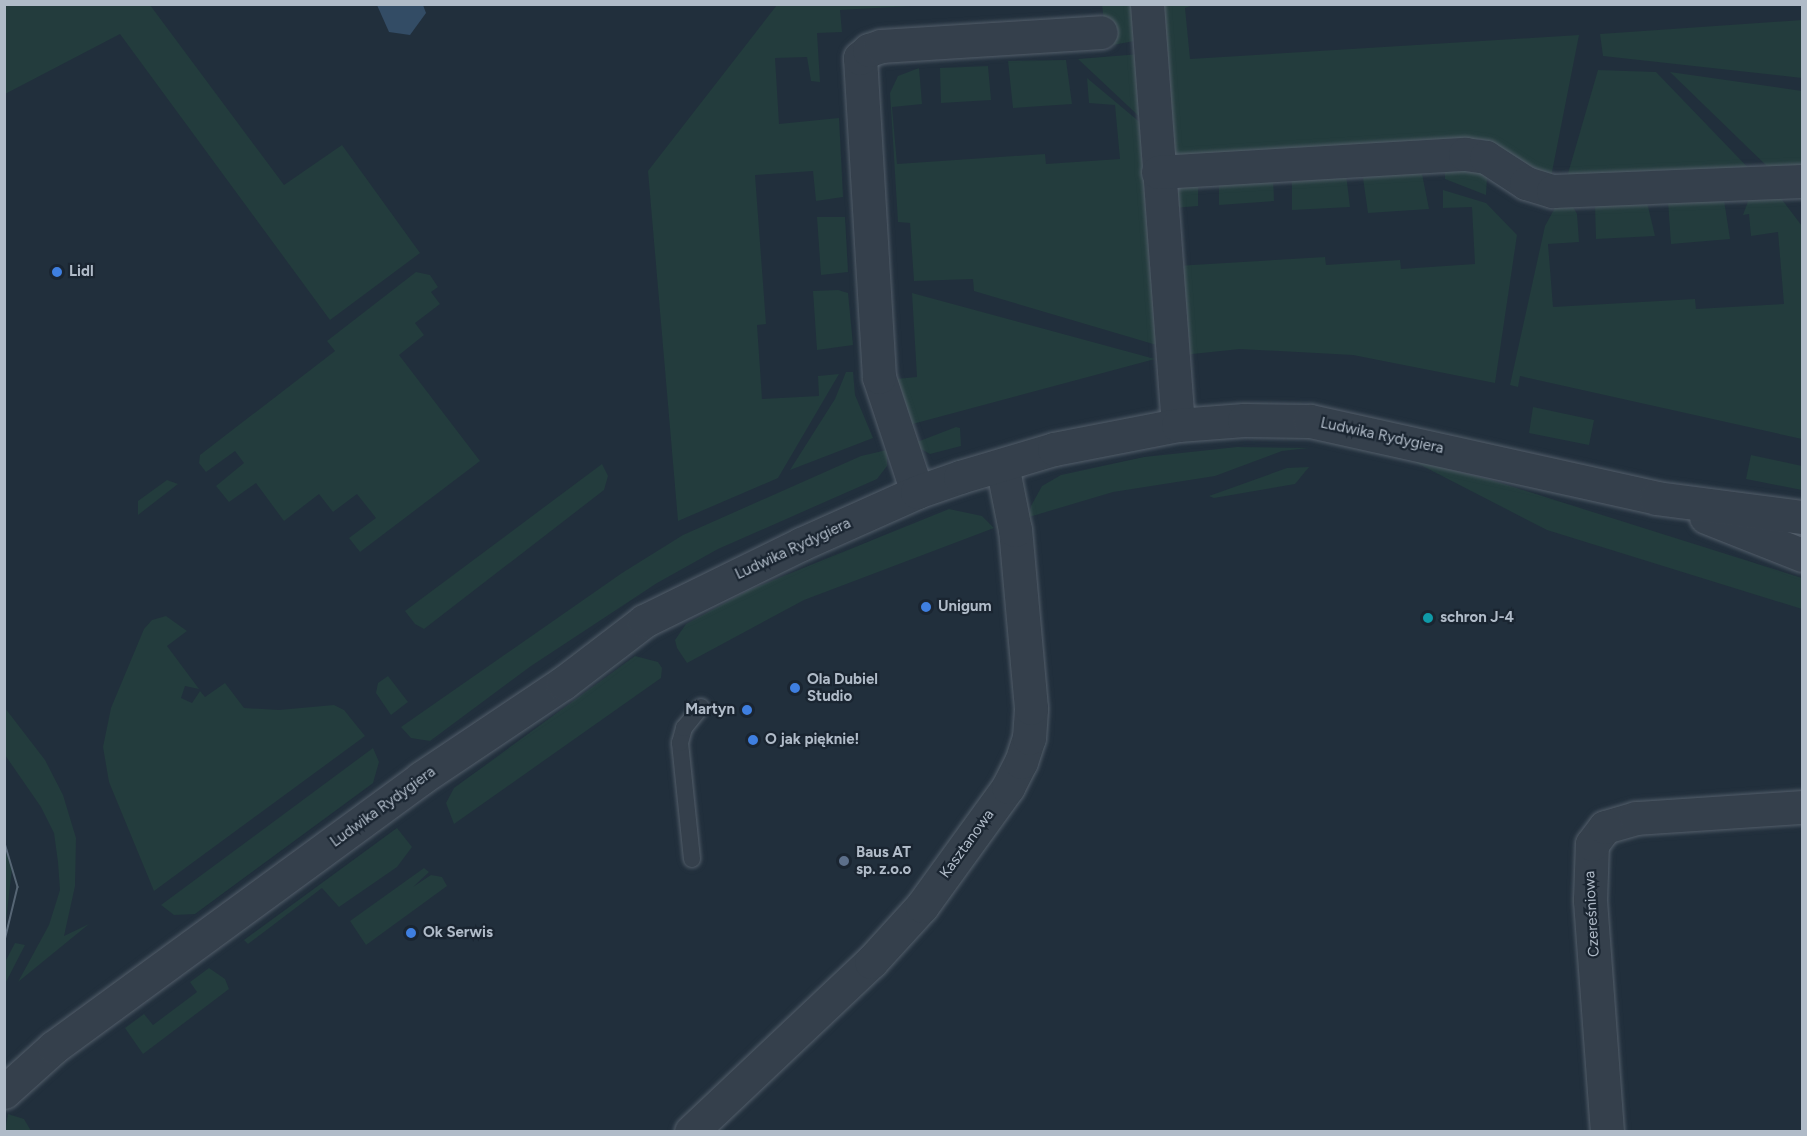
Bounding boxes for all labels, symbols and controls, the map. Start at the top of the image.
place label: Lidl [69,263,94,281]
marker: Lidl [50,265,64,279]
street label: Ludwika Rydygiera [1319,414,1445,458]
street label: Ludwika Rydygiera [732,514,854,584]
place label: Unigum [938,598,992,616]
marker: Unigum [919,600,933,614]
place label: schron J-4 [1440,609,1514,627]
marker: schron J-4 [1421,611,1435,625]
place label: Ola Dubiel Studio [807,670,878,705]
marker: Ola Dubiel Studio [788,681,802,695]
place label: Martyn [685,701,735,719]
marker: Martyn [740,703,754,717]
place label: O jak pięknie! [765,731,859,749]
marker: O jak pięknie! [746,733,760,747]
street label: Ludwika Rydygiera [327,763,439,851]
street label: Kasztanowa [936,806,998,882]
place label: Baus AT sp. z.o.o [856,843,911,878]
marker: Baus AT sp. z.o.o [837,854,851,868]
street label: Czereśniowa [1581,870,1603,958]
place label: Ok Serwis [423,924,493,942]
marker: Ok Serwis [404,926,418,940]

